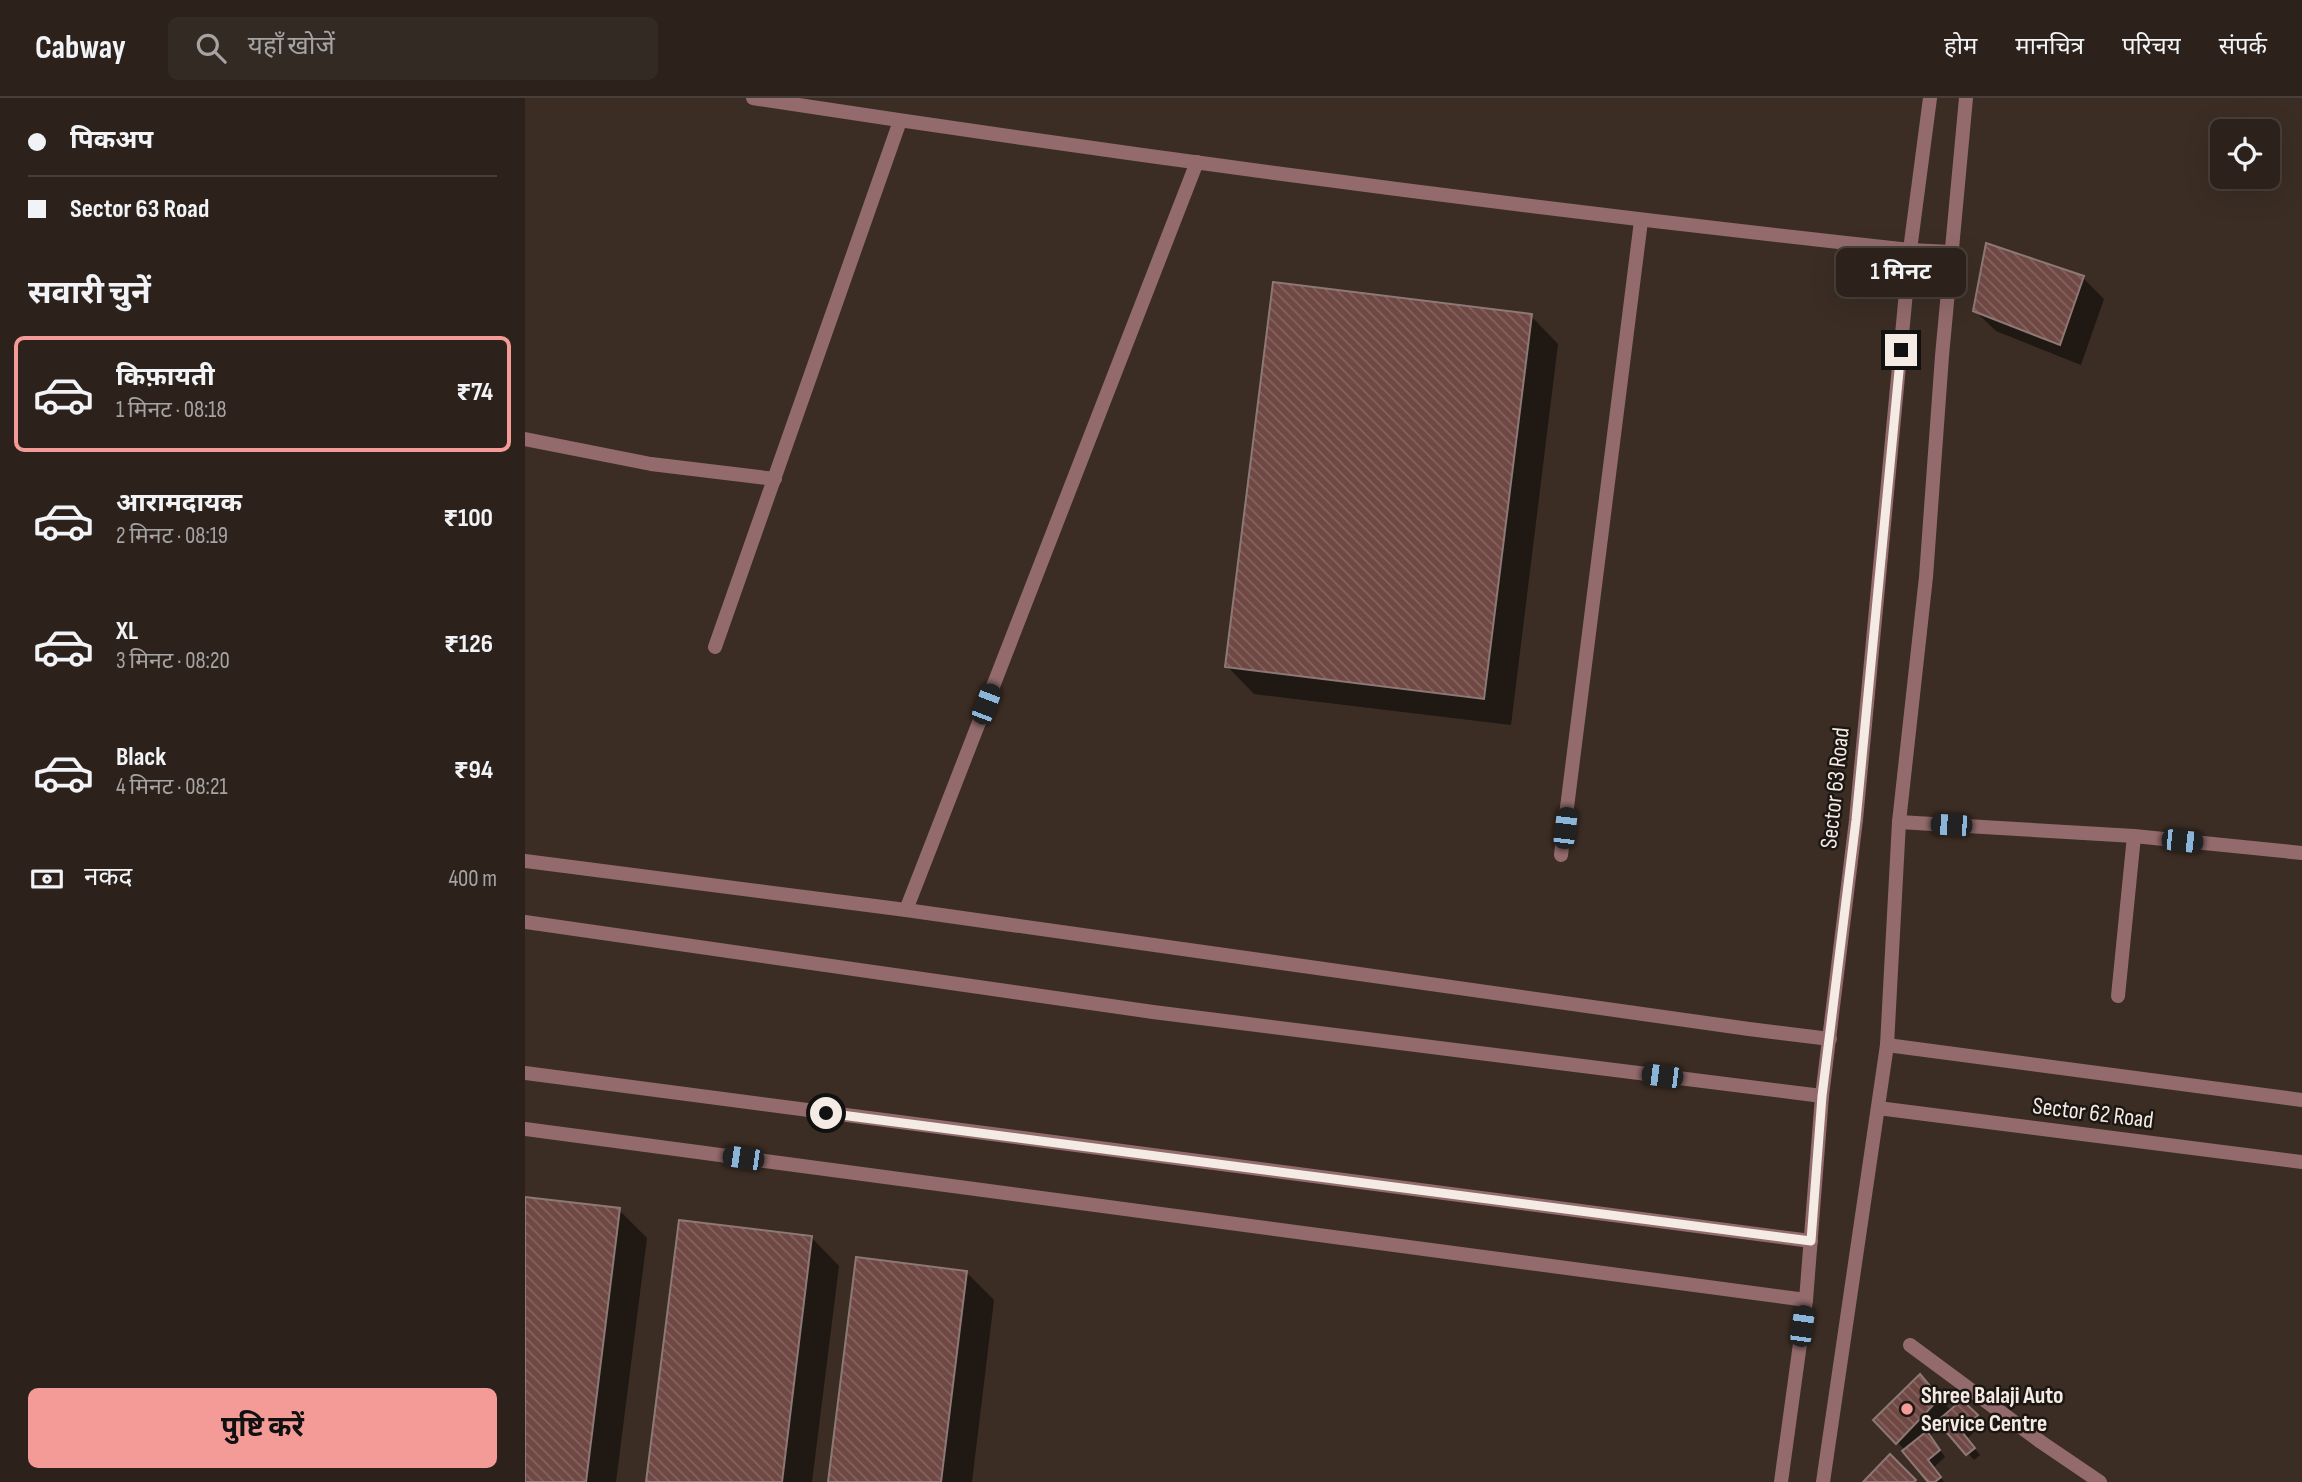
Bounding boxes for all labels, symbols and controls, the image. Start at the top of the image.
search box [168,17,658,80]
text: Cabway [35,28,126,68]
icon: search [192,29,230,67]
text: यहाँ खोजें [248,31,335,62]
text: होम [1944,32,1977,61]
text: मानचित्र [2015,32,2084,61]
text: परिचय [2122,32,2181,61]
text: संपर्क [2219,32,2267,61]
map controls [2210,119,2280,189]
button: locate [2210,119,2280,189]
text: पिकअप [70,125,153,156]
text: Sector 63 Road [70,194,209,225]
callout: 1 मिनट [1836,248,1966,298]
text: 1 मिनट [1871,258,1931,286]
text: सवारी चुनें [28,274,151,313]
route end [1885,334,1917,366]
text: किफ़ायती [116,362,215,393]
icon: car [32,363,95,426]
text: ₹74 [456,377,493,408]
text: 1 मिनट · 08:18 [116,396,226,424]
text: आरामदायक [116,488,242,519]
icon: car [32,489,95,552]
text: ₹100 [443,503,493,534]
text: 2 मिनट · 08:19 [116,522,228,550]
icon: car [32,615,95,678]
text: XL [116,616,138,647]
text: ₹126 [444,629,493,660]
text: 3 मिनट · 08:20 [116,647,230,675]
car [969,681,1004,727]
street label: Sector 63 Road [1814,726,1856,850]
icon: car [32,741,95,804]
text: Black [116,742,166,773]
text: ₹94 [454,755,493,786]
text: 4 मिनट · 08:21 [116,773,228,801]
car [1553,806,1578,850]
car [1930,813,1973,837]
car [2161,828,2204,854]
icon: cash [28,860,66,898]
text: नकद [84,862,132,893]
text: 400 m [448,865,497,893]
car [1640,1063,1685,1089]
street label: Sector 62 Road [2031,1091,2155,1135]
route start [810,1097,842,1129]
car [721,1145,766,1171]
car [1789,1304,1816,1348]
place label: Shree Balaji Auto Service Centre [1921,1381,2063,1438]
button: पुष्टि करें [28,1388,497,1468]
marker: Shree Balaji Auto Service Centre [1899,1401,1915,1417]

